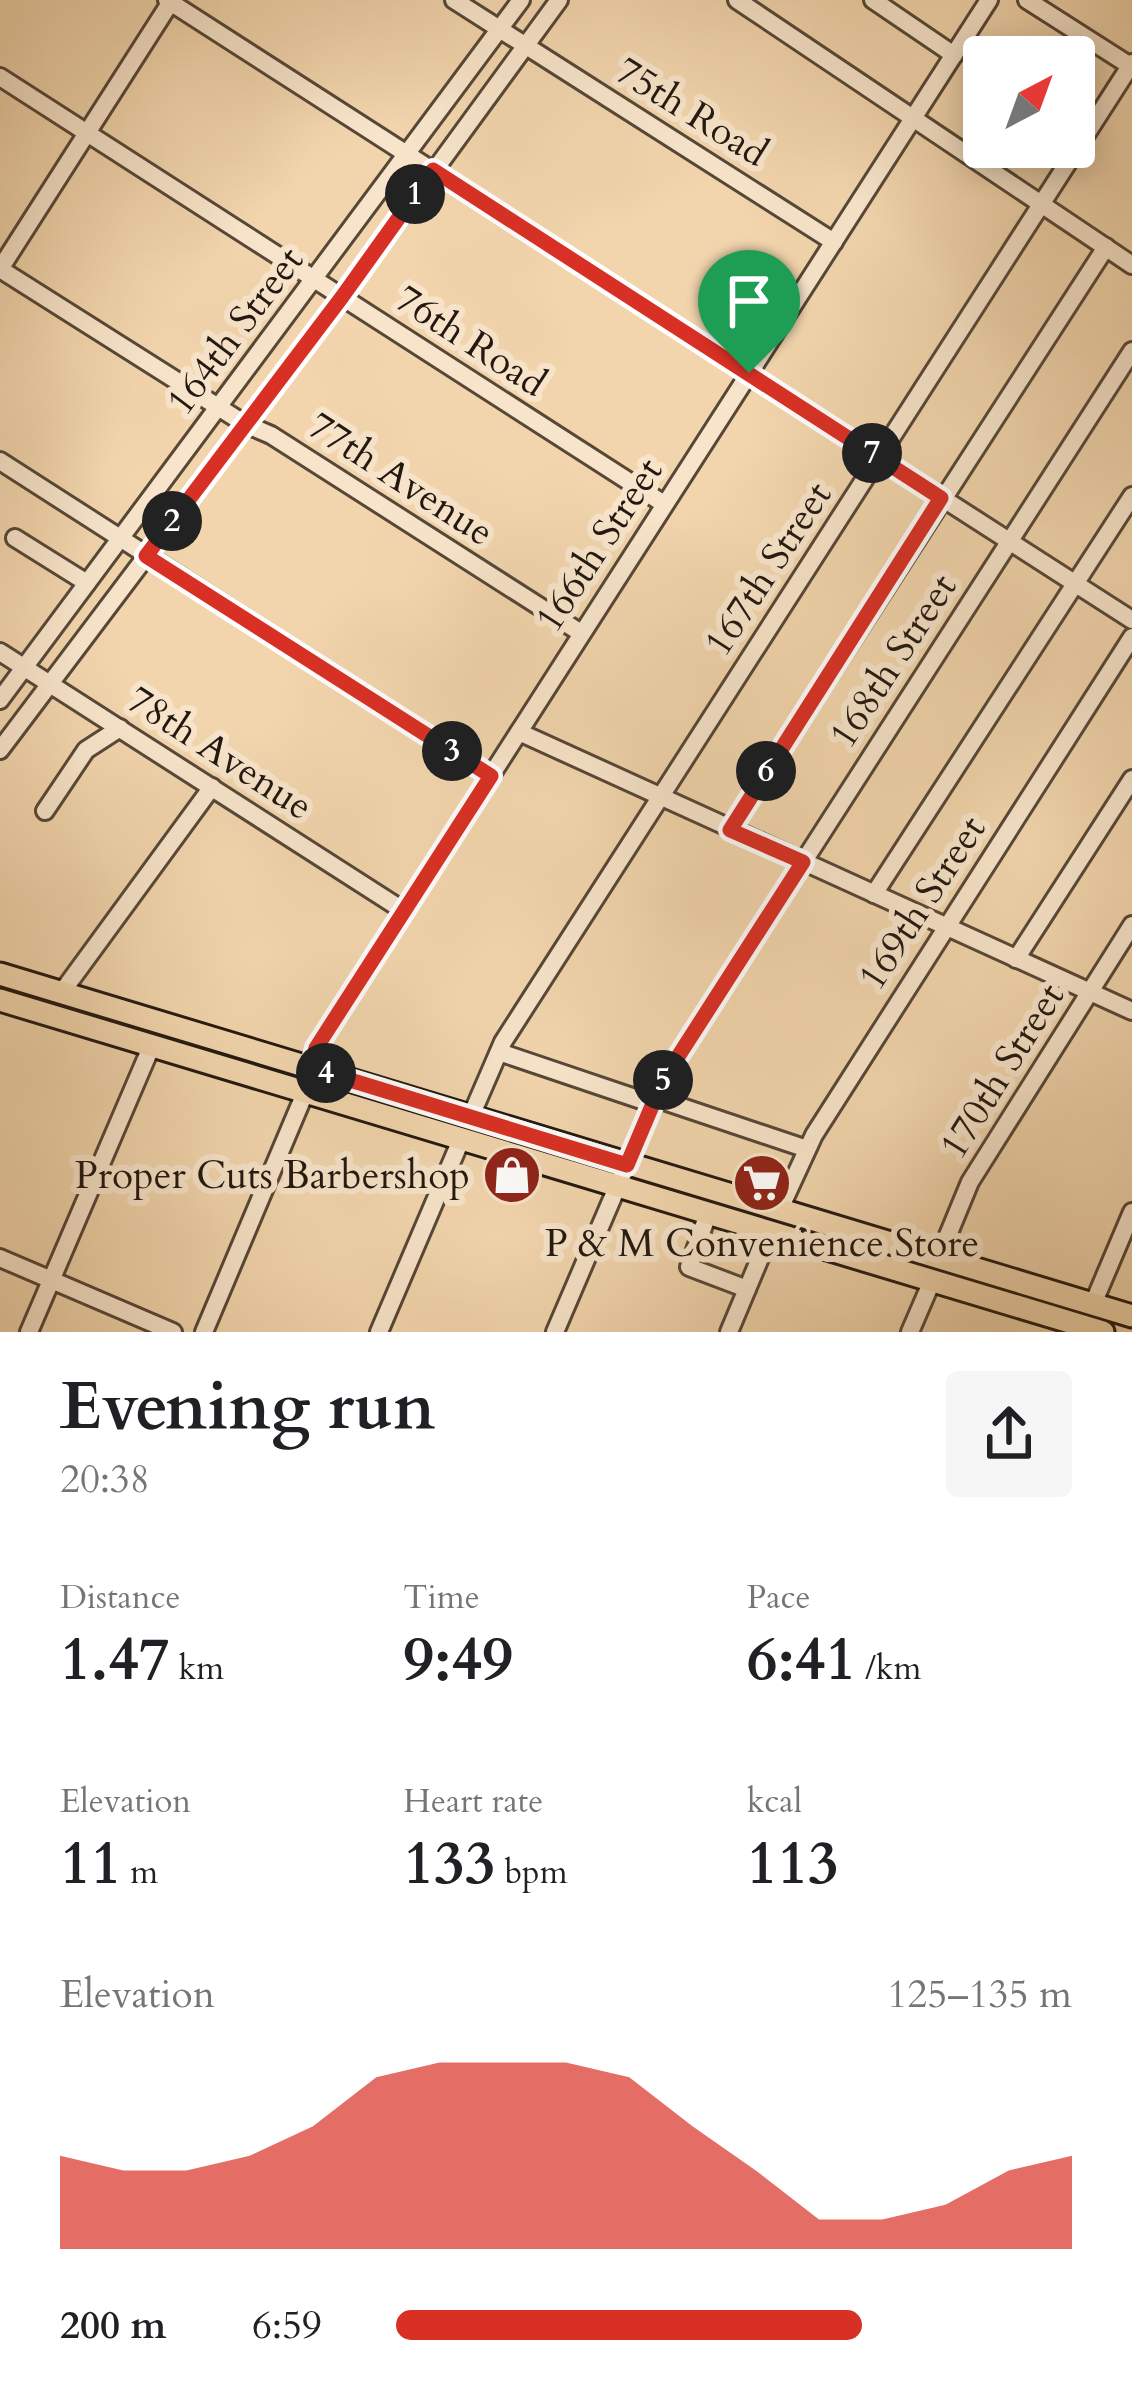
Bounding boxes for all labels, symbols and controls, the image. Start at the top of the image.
north arrow [963,36,1095,168]
map controls [963,36,1095,168]
street label: 75th Road [606,45,778,180]
pin: 1 [385,164,445,224]
text: 1 [407,171,423,216]
street label: 164th Street [154,236,316,426]
pin [698,250,800,373]
icon: arrive [716,268,782,334]
street label: 76th Road [385,273,557,410]
street label: 77th Avenue [298,399,504,559]
pin: 7 [842,423,902,483]
text: 7 [864,430,880,475]
street label: 166th Street [523,448,675,642]
street label: 167th Street [692,472,844,666]
pin: 2 [142,491,202,551]
text: 2 [164,498,180,543]
street label: 168th Street [817,564,969,758]
street label: 78th Avenue [117,673,323,833]
pin: 3 [422,721,482,781]
text: 3 [444,728,460,773]
pin: 6 [736,741,796,801]
text: 6 [758,748,774,793]
street label: 169th Street [846,806,998,1000]
street label: 170th Street [927,973,1077,1169]
pin: 4 [296,1043,356,1103]
text: 4 [318,1050,334,1095]
pin: 5 [633,1050,693,1110]
text: 5 [655,1057,671,1102]
shop icon: Proper Cuts Barbershop [481,1144,543,1206]
place label: Proper Cuts Barbershop [75,1149,470,1202]
supermarket icon: P & M Convenience Store [731,1152,793,1214]
place label: P & M Convenience Store [545,1217,979,1270]
text: Evening run [60,1363,435,1452]
button: share [946,1371,1072,1497]
text: 20:38 [60,1453,150,1506]
text: Distance [60,1575,181,1620]
text: Time [403,1575,480,1620]
text: Pace [747,1575,810,1620]
text: 1.47 [60,1620,170,1701]
text: 9:49 [403,1620,513,1701]
text: 6:41 [747,1620,856,1701]
text: km [170,1646,224,1691]
text: /km [856,1646,921,1691]
text: Elevation [60,1779,191,1824]
text: Heart rate [403,1779,543,1824]
text: kcal [747,1779,802,1824]
text: 11 [60,1824,121,1905]
text: 133 [403,1824,496,1905]
text: 113 [747,1824,839,1905]
text: m [121,1850,158,1895]
text: bpm [496,1850,568,1895]
text: Elevation [60,1968,215,2021]
text: 125–135 m [887,1968,1072,2021]
text: 200 m [60,2299,166,2352]
text: 6:59 [252,2299,322,2352]

